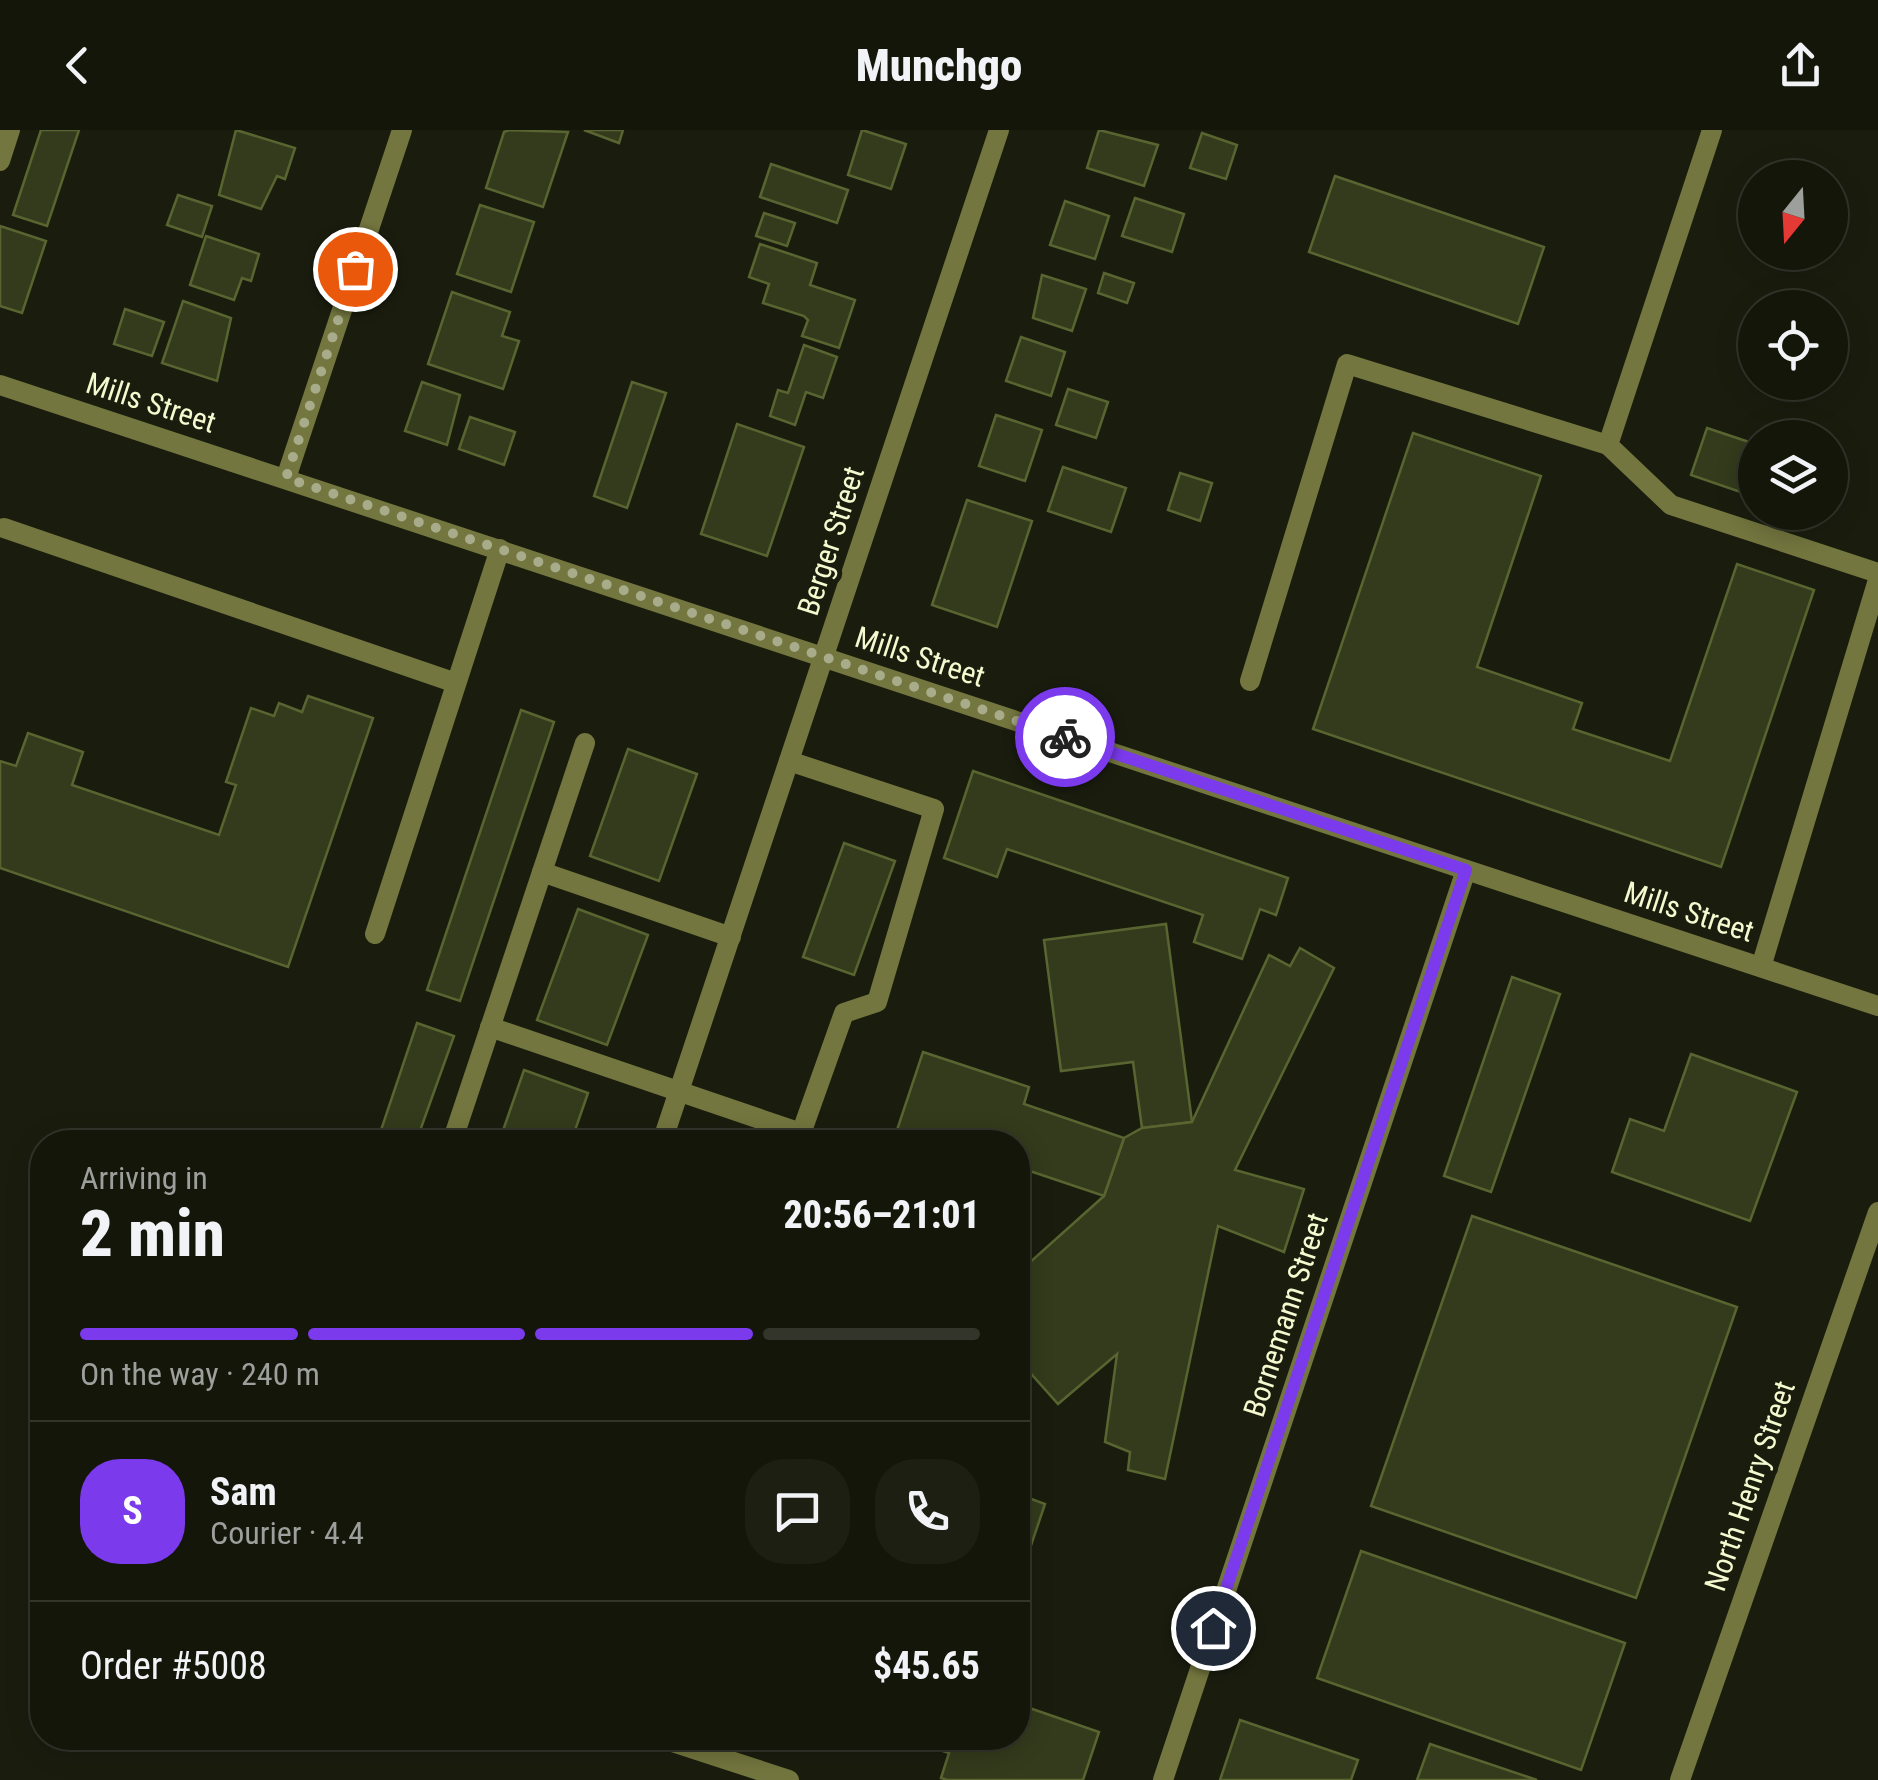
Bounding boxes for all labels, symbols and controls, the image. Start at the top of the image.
icon: back [50,38,105,93]
icon: share [1773,38,1828,93]
text: Munchgo [856,39,1022,92]
north arrow [1738,160,1848,270]
map controls [1738,160,1848,530]
pin [313,227,398,312]
icon: bag [328,242,383,297]
button: locate [1738,290,1848,400]
street label: Mills Street [82,365,220,440]
button: layers [1738,420,1848,530]
street label: Berger Street [790,462,871,620]
street label: Mills Street [851,619,989,694]
courier [1015,687,1115,787]
icon: bike [1038,710,1093,765]
street label: Mills Street [1620,874,1758,949]
text: Arriving in [80,1159,208,1197]
text: 20:56–21:01 [783,1193,980,1237]
text: 2 min [80,1196,225,1272]
street label: Bornemann Street [1236,1208,1335,1421]
text: On the way · 240 m [80,1355,320,1393]
street label: North Henry Street [1697,1376,1802,1596]
button: chat [745,1459,850,1564]
button: phone [875,1459,980,1564]
text: Sam [210,1470,277,1514]
text: S [122,1489,143,1533]
text: Courier · 4.4 [210,1514,364,1552]
pin [1171,1586,1256,1671]
icon: home [1186,1601,1241,1656]
text: Order #5008 [80,1644,267,1688]
text: $45.65 [873,1644,980,1688]

